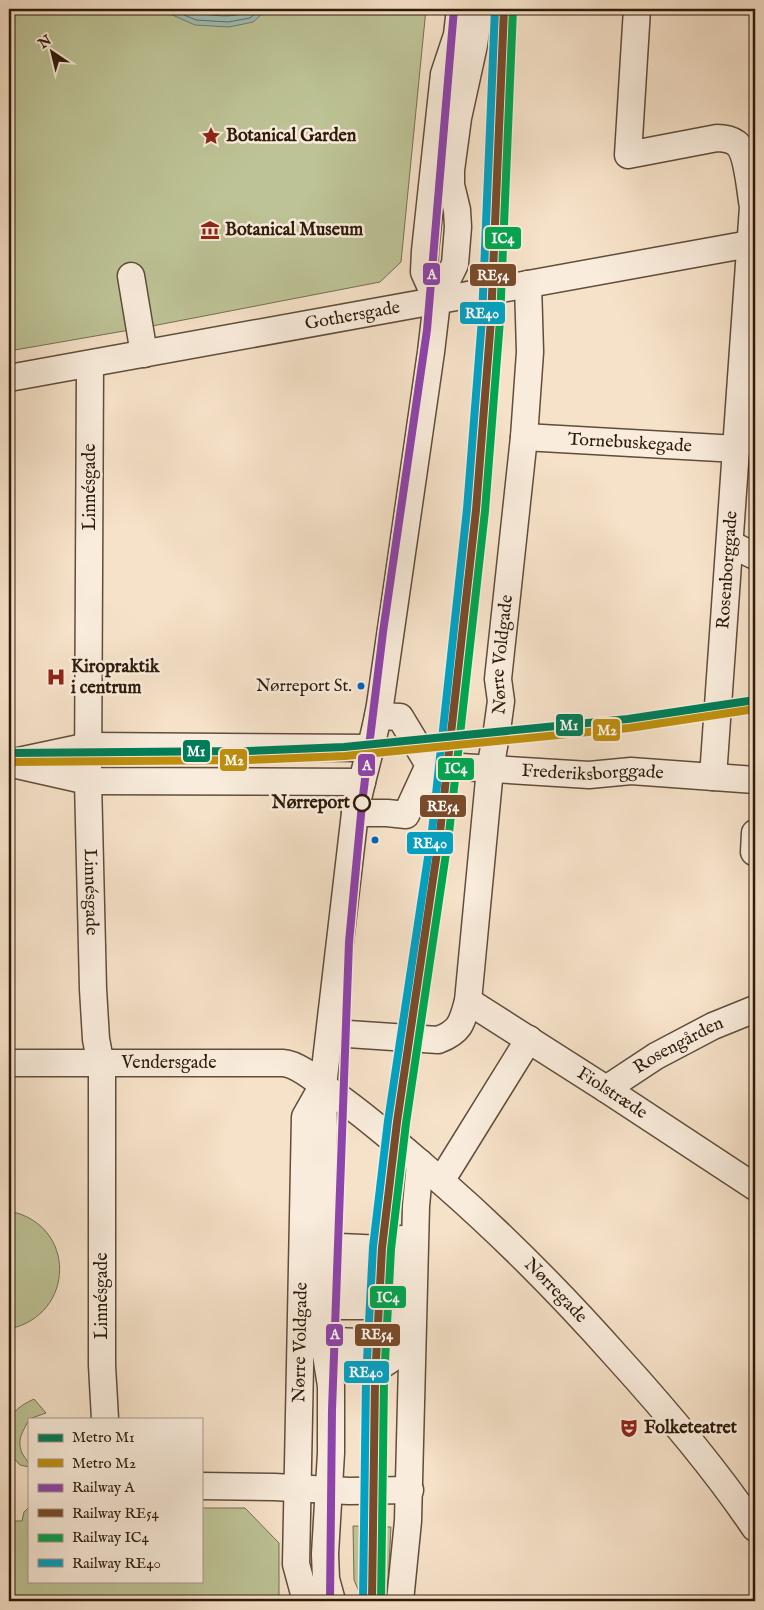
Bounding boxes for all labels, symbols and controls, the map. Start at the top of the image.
north arrow [28,28,78,78]
text: N [34,31,55,54]
place icon: Botanical Garden [200,125,222,147]
place label: Botanical Garden [226,125,357,148]
museum icon: Botanical Museum [199,219,221,241]
place label: Botanical Museum [225,219,363,242]
line badge: IC4 [484,226,522,250]
text: IC4 [492,230,516,248]
line badge: A [422,262,441,286]
line badge: RE54 [469,263,517,287]
text: A [426,266,438,284]
text: RE54 [477,267,510,285]
street label: Gothersgade [303,296,402,336]
line badge: RE40 [459,301,506,325]
text: RE40 [465,305,499,323]
street label: Tornebuskegade [567,428,692,458]
street label: Linnésgade [79,444,102,530]
street label: Rosenborggade [712,510,744,630]
street label: Nørre Voldgade [486,594,518,716]
place label: Kiropraktik i centrum [71,656,161,700]
hospital icon: Kiropraktik i centrum [45,666,67,688]
place label: Nørreport St. [256,676,352,697]
marker: Nørreport St. [356,681,366,691]
line badge: M1 [555,713,584,737]
text: M1 [560,717,578,735]
line badge: M2 [592,718,621,742]
text: M2 [597,722,617,740]
line badge: M1 [182,739,211,763]
text: M1 [187,743,205,761]
line badge: M2 [219,748,248,772]
text: M2 [224,752,244,770]
line badge: A [357,753,376,777]
text: A [361,757,373,775]
line badge: IC4 [437,757,475,781]
street label: Frederiksborggade [521,759,664,787]
text: IC4 [445,760,469,778]
place label: Nørreport [271,792,351,815]
marker: Nørreport [353,794,371,812]
line badge: RE54 [419,794,467,818]
text: RE54 [427,798,460,816]
line badge: RE40 [406,831,454,855]
unlabelled marker [370,835,380,845]
text: RE40 [413,835,447,853]
street label: Linnésgade [78,848,103,936]
street label: Rosengården [629,1011,727,1079]
street label: Vendersgade [121,1052,216,1075]
street label: Fiolstræde [572,1062,652,1125]
street label: Linnésgade [91,1253,114,1339]
street label: Nørregade [519,1253,592,1328]
street label: Nørre Voldgade [288,1282,313,1403]
line badge: IC4 [369,1285,407,1309]
text: IC4 [377,1289,401,1307]
line badge: A [325,1323,344,1347]
line badge: RE54 [354,1323,401,1347]
text: A [329,1326,341,1344]
text: RE54 [361,1326,394,1344]
line badge: RE40 [343,1360,390,1384]
text: RE40 [349,1364,383,1382]
theatre icon: Folketeatret [618,1417,640,1439]
place label: Folketeatret [644,1417,738,1440]
legend [28,1418,202,1582]
text: Metro M1 [72,1428,135,1447]
text: Metro M2 [72,1454,136,1473]
text: Railway A [72,1478,135,1497]
text: Railway RE54 [72,1504,160,1523]
text: Railway IC4 [72,1528,150,1547]
text: Railway RE40 [72,1554,161,1573]

